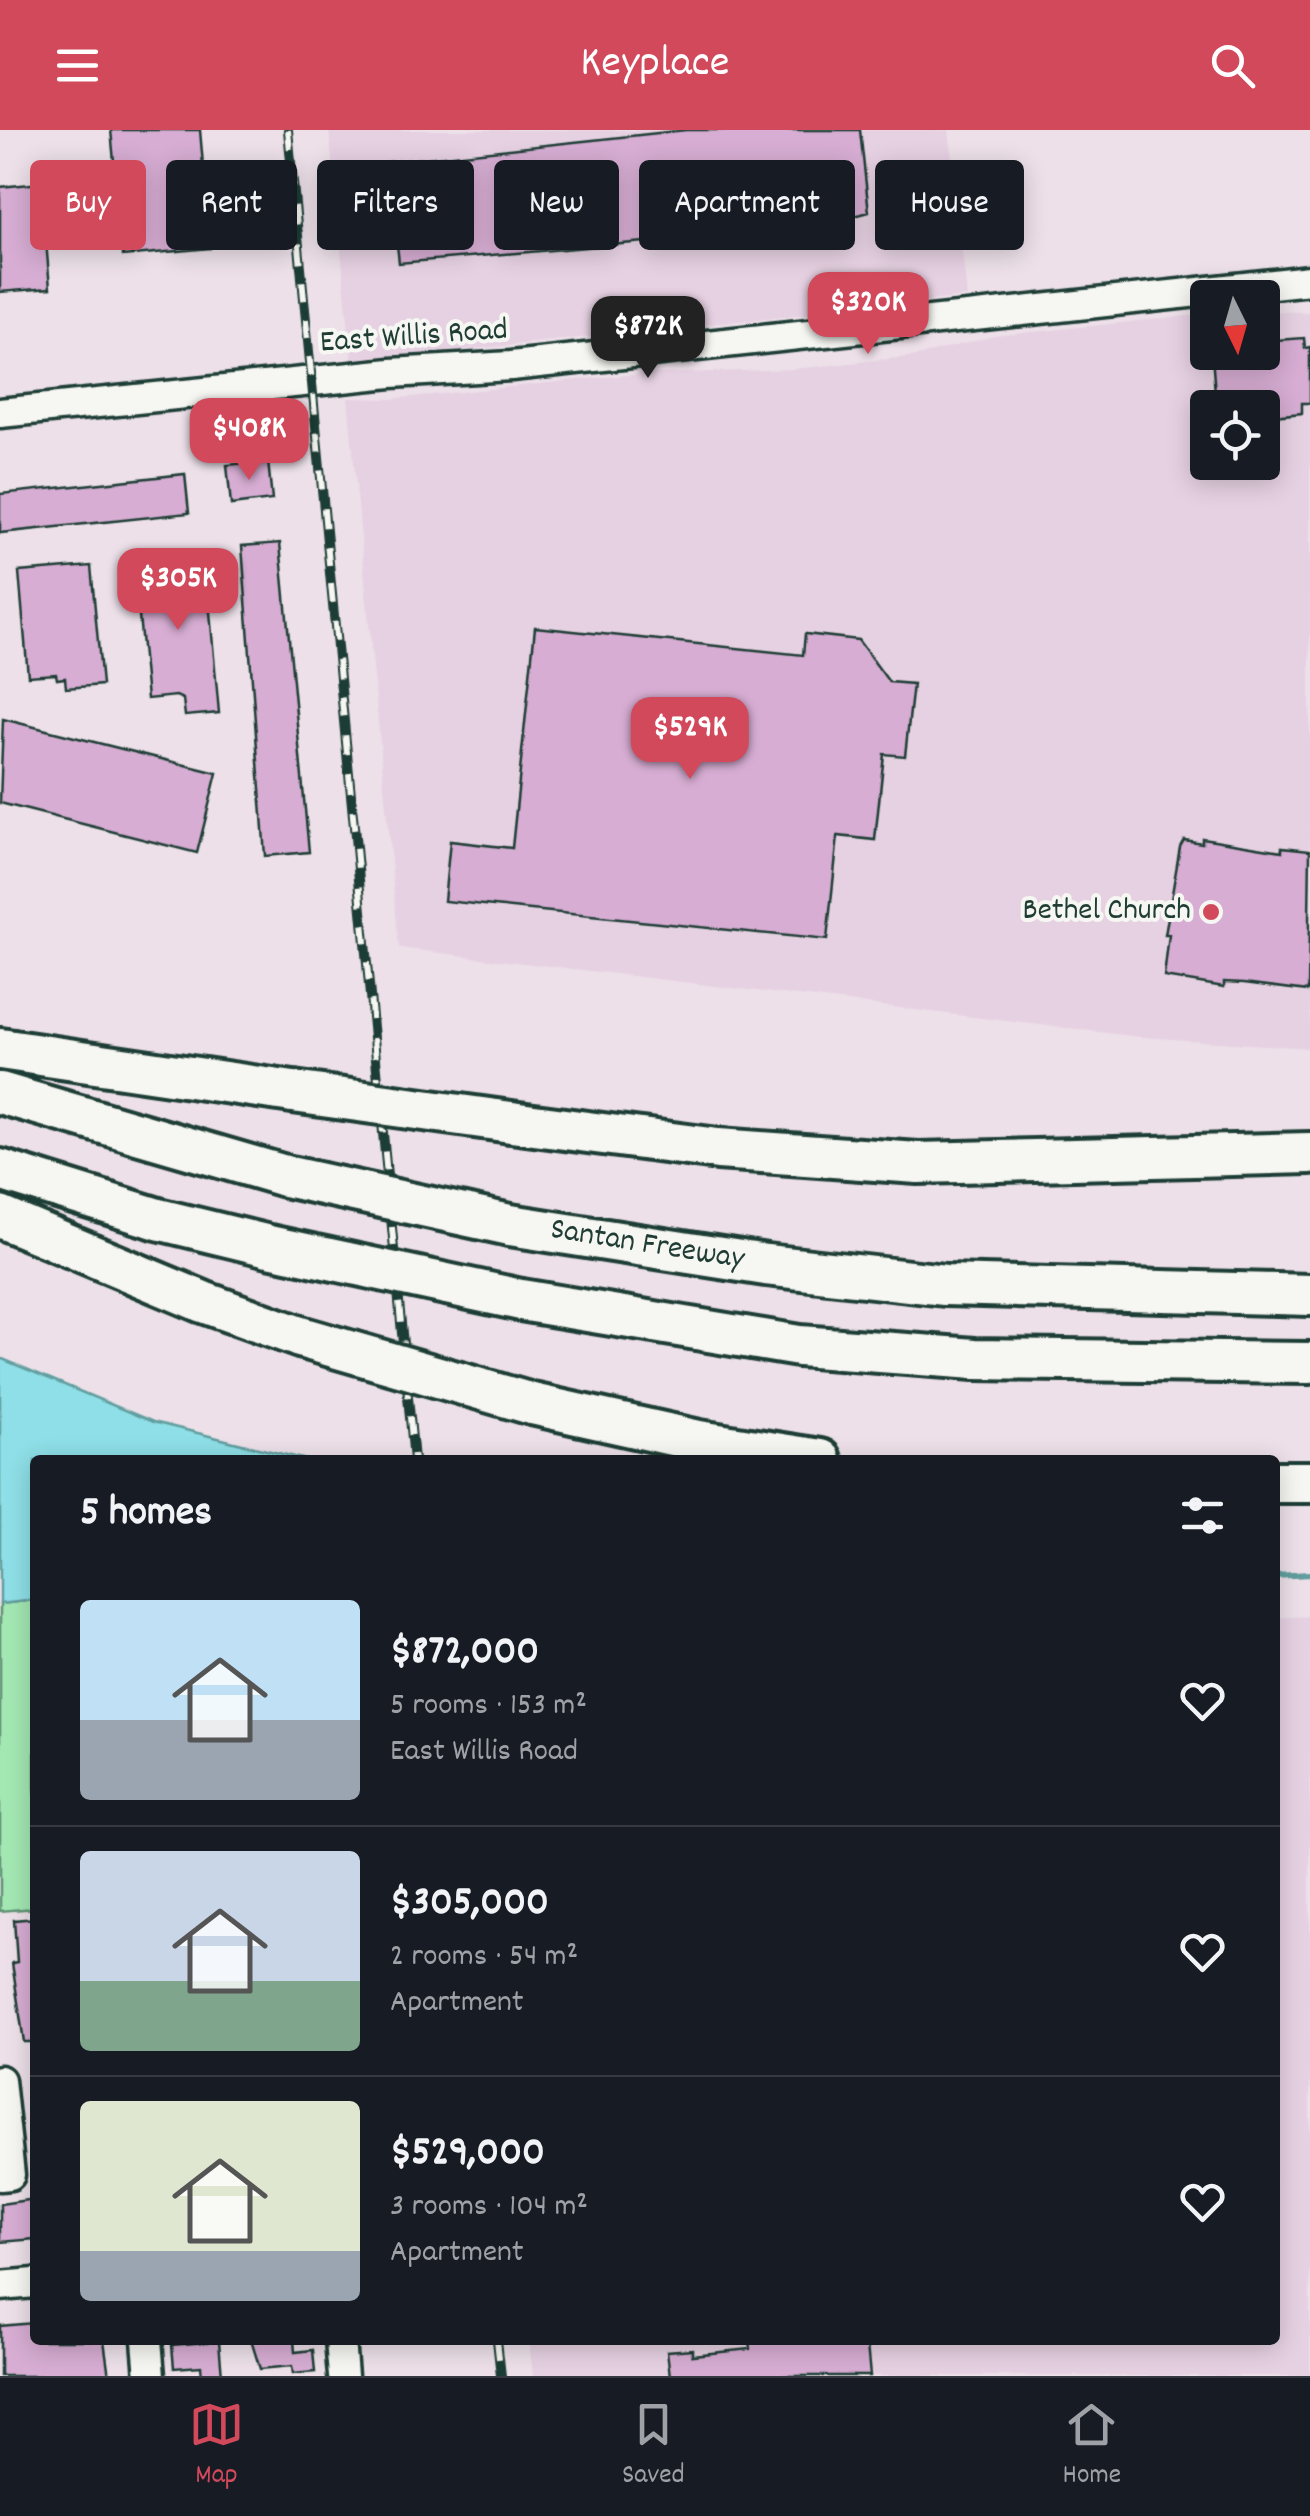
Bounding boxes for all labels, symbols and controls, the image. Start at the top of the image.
text: Keyplace [580,33,730,97]
icon: menu [50,38,105,93]
icon: search [1205,38,1260,93]
chip: Buy [30,160,146,250]
chip: Rent [166,160,297,250]
chip: Filters [317,160,474,250]
chip: New [494,160,619,250]
chip: Apartment [639,160,855,250]
chip: House [875,160,1024,250]
pin: $320K [798,272,938,357]
north arrow [1190,280,1280,370]
map controls [1190,280,1280,480]
text: $320K [830,281,906,327]
pin: $872K [578,296,718,381]
text: $872K [613,305,683,351]
street label: East Willis Road [319,308,509,368]
button: locate [1190,390,1280,480]
pin: $408K [179,398,319,483]
text: $408K [212,407,286,453]
pin: $305K [108,548,248,633]
text: $305K [139,557,217,603]
pin: $529K [620,697,760,782]
text: $529K [653,706,727,752]
place label: Bethel Church [1023,889,1191,935]
marker: Bethel Church [1200,901,1222,923]
street label: Santan Freeway [547,1208,748,1284]
text: 5 homes [80,1485,212,1545]
icon: filters [1175,1488,1230,1543]
text: $872,000 [390,1624,539,1684]
icon: home [160,1640,280,1760]
icon: heart [1175,1673,1230,1728]
text: 5 rooms · 153 m² [390,1684,587,1730]
text: East Willis Road [390,1730,578,1776]
text: $305,000 [390,1875,549,1935]
icon: home [160,1891,280,2011]
icon: heart [1175,1924,1230,1979]
text: 2 rooms · 54 m² [390,1935,578,1981]
text: Apartment [390,1981,524,2027]
text: $529,000 [390,2125,545,2185]
icon: home [160,2141,280,2261]
icon: heart [1175,2174,1230,2229]
text: 3 rooms · 104 m² [390,2185,588,2231]
text: Apartment [390,2231,524,2277]
tab: Map [189,2397,244,2497]
tab: Saved [622,2397,685,2497]
tab: Home [1063,2397,1121,2497]

